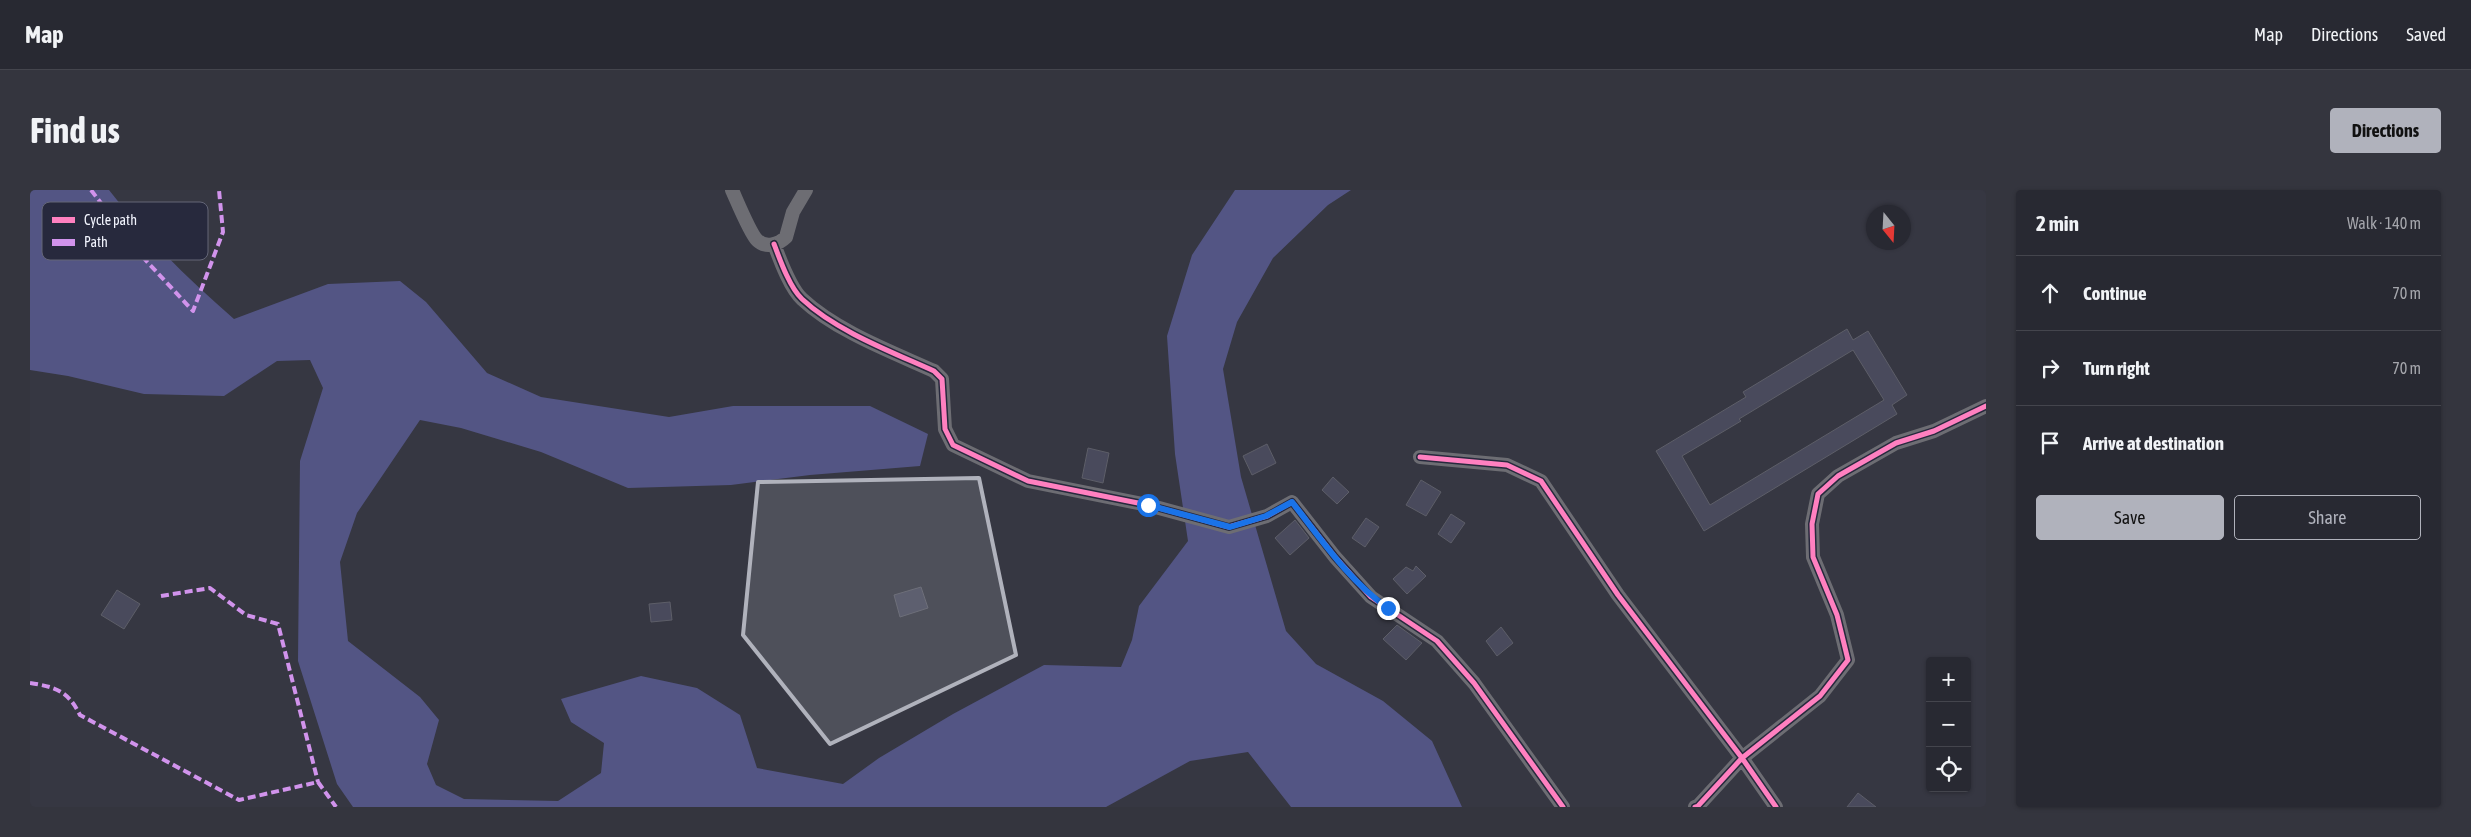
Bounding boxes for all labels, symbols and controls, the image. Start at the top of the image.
text: Map [25,21,64,48]
text: Map [2254,24,2283,45]
text: Directions [2311,24,2378,45]
text: Saved [2406,24,2446,45]
button: Directions [2330,108,2441,153]
text: Find us [30,110,120,150]
legend [42,202,208,260]
north arrow [1866,205,1911,250]
text: 2 min [2036,211,2079,235]
text: Cycle path [84,212,137,228]
text: Walk · 140 m [2347,214,2421,232]
text: Path [84,234,108,250]
icon: ahead [2036,279,2064,307]
text: Continue [2083,282,2147,304]
text: 70 m [2392,284,2421,302]
icon: right [2036,354,2064,382]
text: Turn right [2083,357,2150,379]
text: 70 m [2392,359,2421,377]
icon: arrive [2036,429,2064,457]
text: Arrive at destination [2083,432,2224,454]
route start [1137,494,1160,517]
button: Save [2036,495,2224,540]
button: Share [2234,495,2421,540]
route end [1377,597,1400,620]
map controls [1926,657,1971,792]
button: + [1926,657,1971,702]
button: − [1926,702,1971,747]
button: locate [1926,747,1971,792]

